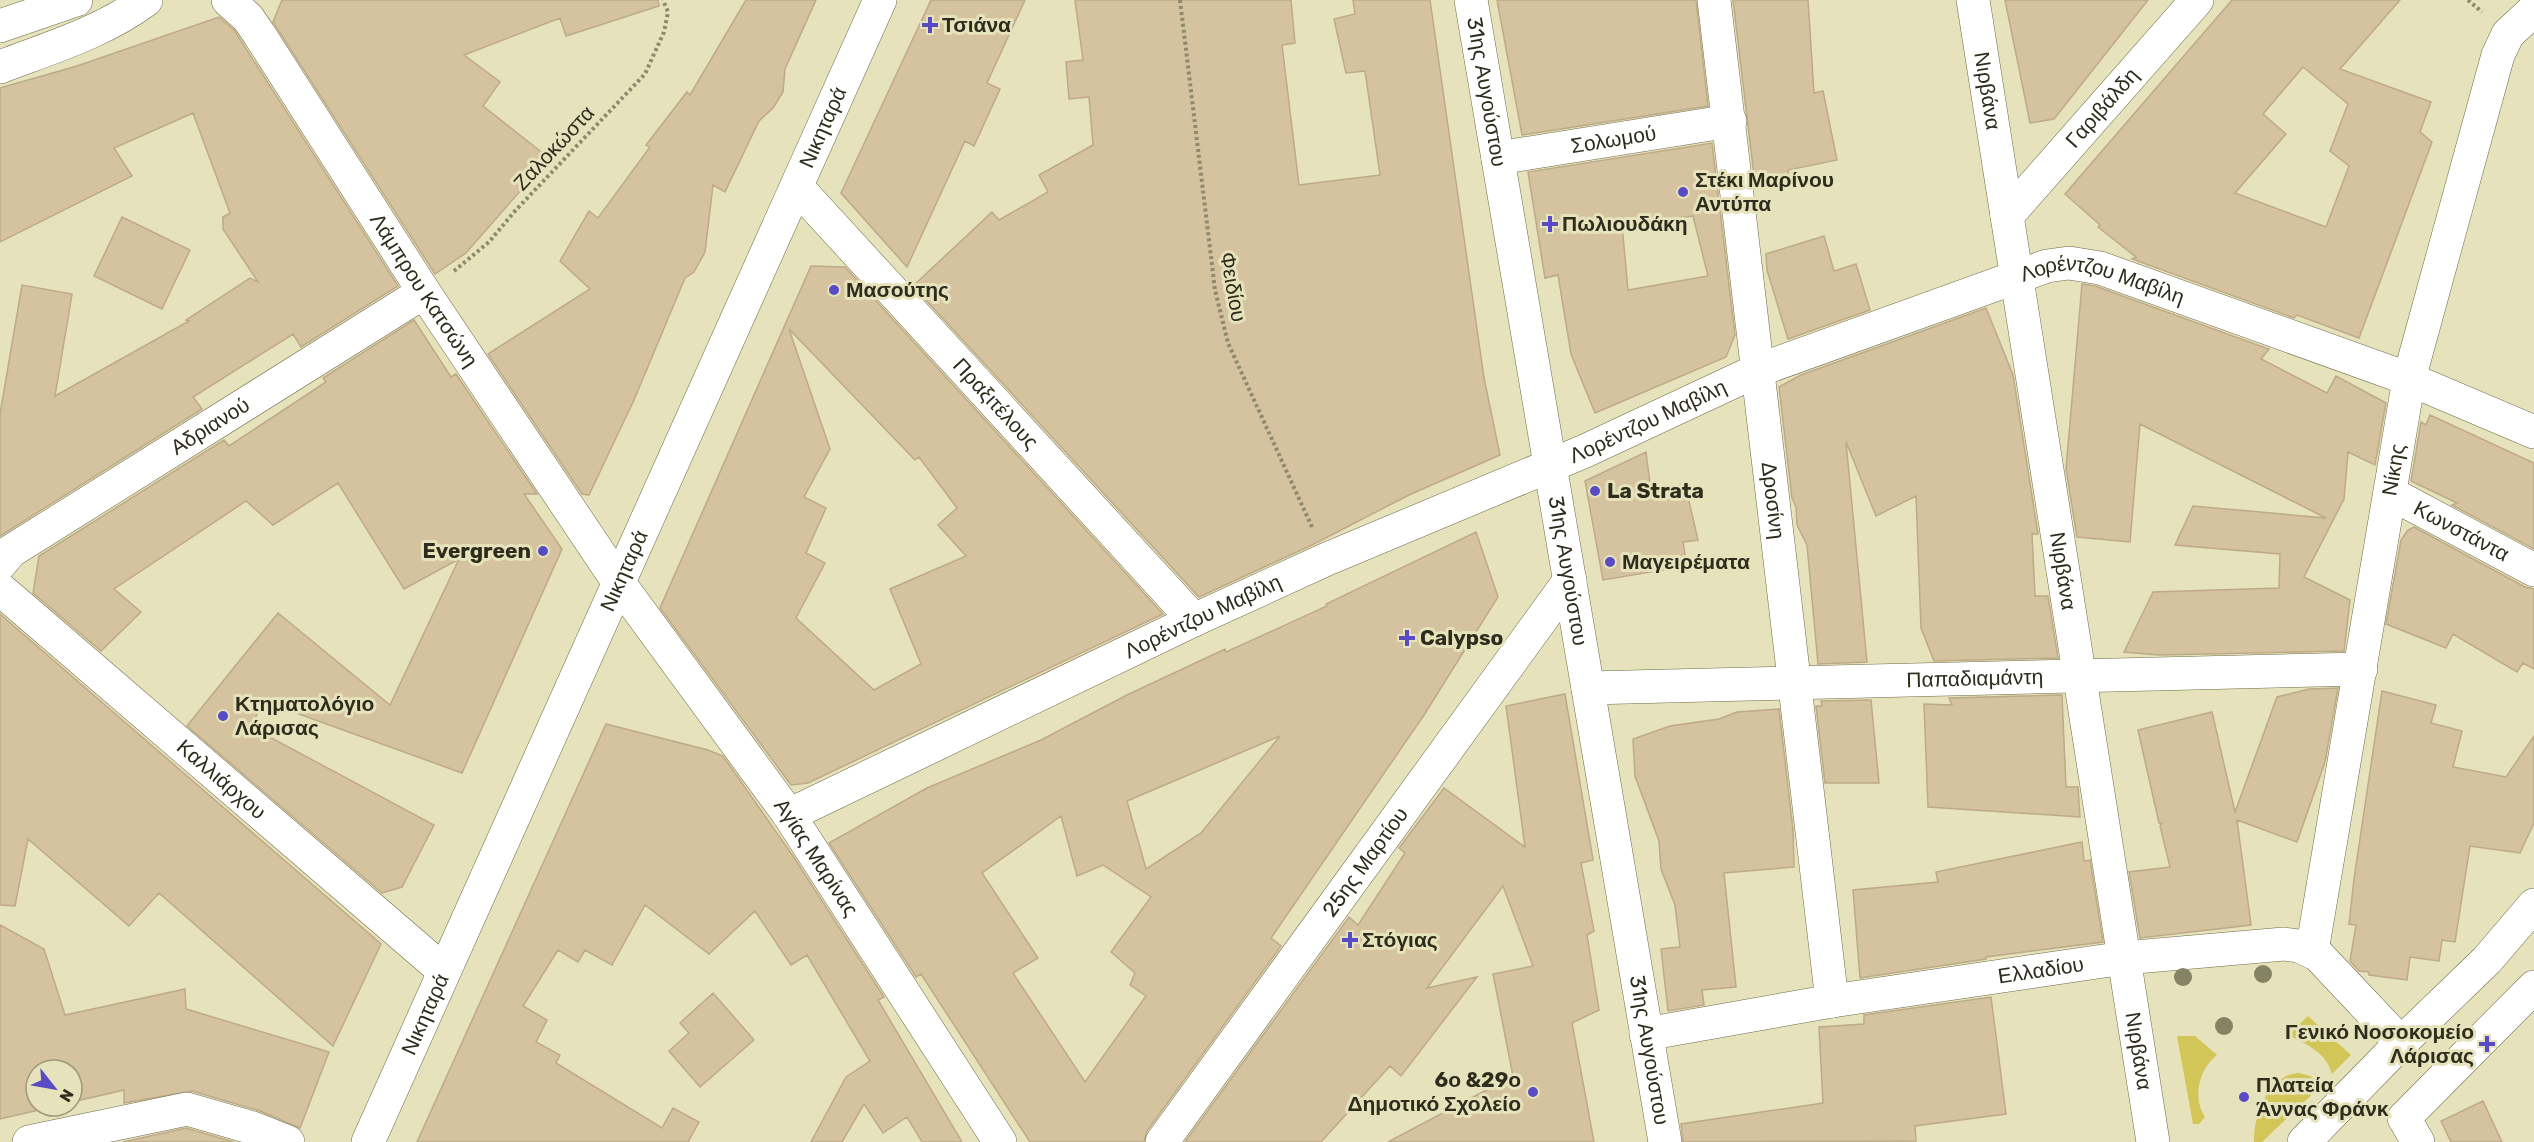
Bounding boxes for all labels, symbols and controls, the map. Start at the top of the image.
place label: Τσιάνα [942,12,1011,37]
street label: 31ης Αυγούστου [1462,15,1512,168]
marker: Τσιάνα [923,18,937,32]
street label: Νιρβάνα [1969,50,2006,132]
street label: Γαριβάλδη [2060,62,2144,153]
street label: Νικηταρά [793,83,852,172]
street label: Ζαλοκώστα [508,100,599,195]
street label: Σολωμού [1569,120,1658,158]
place label: Στέκι Μαρίνου Αντύπα [1695,167,1834,216]
marker: Στέκι Μαρίνου Αντύπα [1676,185,1690,199]
street label: Λάμπρου Κατσώνη [365,208,484,372]
place label: Πωλιουδάκη [1562,211,1688,236]
marker: Πωλιουδάκη [1543,217,1557,231]
street label: Φειδίου [1215,250,1252,324]
street label: Λορέντζου Μαβίλη [2016,250,2188,309]
place label: Μασούτης [846,277,949,302]
marker: Μασούτης [827,283,841,297]
street label: Πραξιτέλους [948,353,1044,454]
street label: Λορέντζου Μαβίλη [1566,374,1730,468]
street label: Αδριανού [166,392,254,460]
street label: Νίκης [2376,442,2410,498]
street label: Δροσίνη [1757,461,1790,540]
place label: La Strata [1607,478,1704,503]
marker: La Strata [1588,484,1602,498]
street label: 31ης Αυγούστου [1543,494,1593,648]
street label: Κωνστάντα [2410,495,2514,566]
street label: Νικηταρά [595,526,653,615]
street label: Νιρβάνα [2045,530,2082,612]
place label: Evergreen [423,538,531,563]
marker: Evergreen [536,544,550,558]
place label: Μαγειρέματα [1622,549,1750,574]
marker: Μαγειρέματα [1603,555,1617,569]
street label: Λορέντζου Μαβίλη [1120,569,1285,664]
place label: Calypso [1420,625,1503,650]
marker: Calypso [1398,629,1416,647]
street label: Παπαδιαμάντη [1906,664,2044,692]
place label: Κτηματολόγιο Λάρισας [235,691,374,740]
marker: Κτηματολόγιο Λάρισας [216,709,230,723]
street label: Καλλιάρχου [172,734,271,824]
street label: Αγίας Μαρίνας [769,794,864,921]
street label: 25ης Μαρτίου [1317,802,1413,921]
place label: Στόγιας [1362,927,1438,952]
marker: Στόγιας [1343,933,1357,947]
street label: Ελλαδίου [1996,951,2085,988]
street label: Νικηταρά [396,970,454,1059]
street label: 31ης Αυγούστου [1625,973,1675,1127]
street label: Νιρβάνα [2121,1010,2158,1092]
place label: Γενικό Νοσοκομείο Λάρισας [2285,1019,2474,1068]
marker: Γενικό Νοσοκομείο Λάρισας [2478,1035,2496,1053]
north arrow [24,1058,84,1118]
place label: 6ο &29ο Δημοτικό Σχολείο [1347,1067,1521,1116]
place label: Πλατεία Άννας Φράνκ [2256,1072,2389,1121]
marker: 6ο &29ο Δημοτικό Σχολείο [1526,1085,1540,1099]
text: N [55,1086,78,1105]
marker: Πλατεία Άννας Φράνκ [2237,1090,2251,1104]

